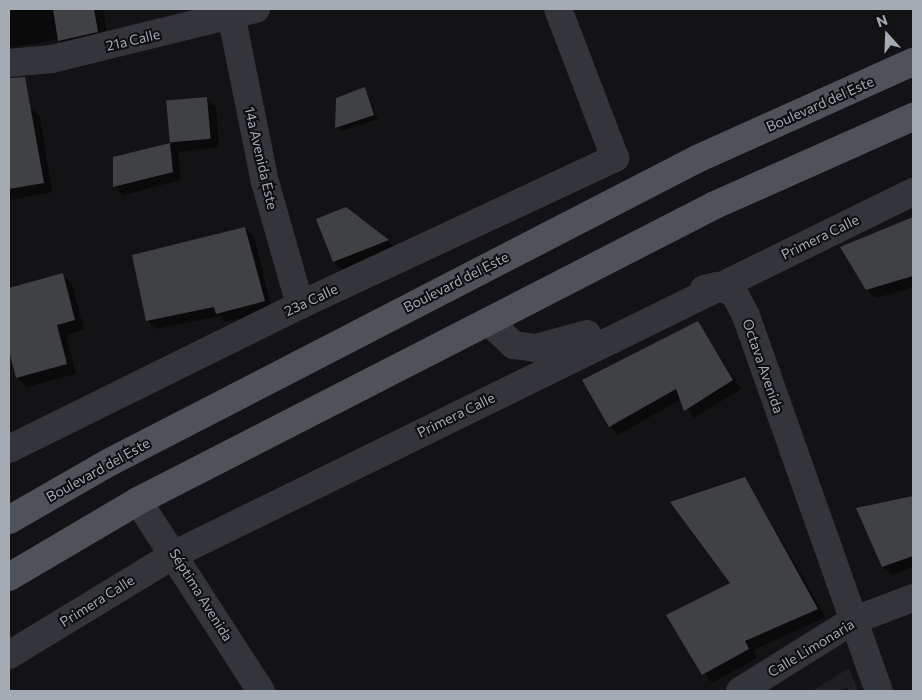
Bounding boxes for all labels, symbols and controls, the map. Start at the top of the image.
north arrow [862,10,912,60]
text: N [874,11,890,30]
street label: 21a Calle [104,26,162,54]
street label: Boulevard del Este [764,73,876,135]
street label: 14a Avenida Este [241,105,281,211]
street label: Primera Calle [778,211,862,263]
street label: Boulevard del Este [401,248,511,316]
street label: 23a Calle [282,280,340,320]
street label: Octava Avenida [739,317,787,415]
street label: Primera Calle [414,389,498,441]
street label: Boulevard del Este [43,435,153,505]
street label: Séptima Avenida [166,546,236,644]
street label: Primera Calle [57,572,137,630]
street label: Calle Limonaria [765,616,857,680]

